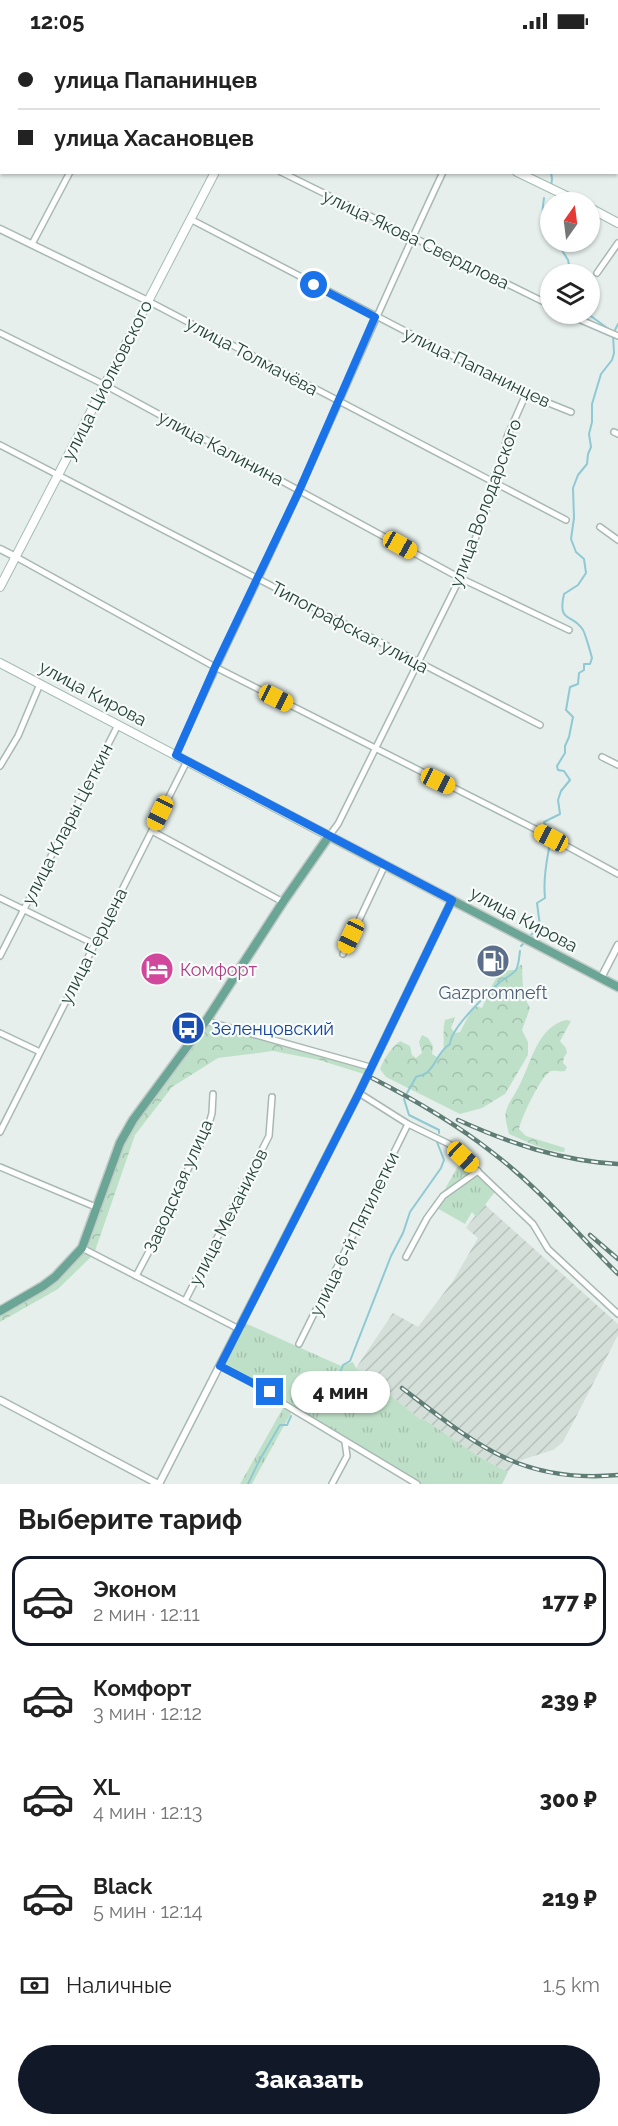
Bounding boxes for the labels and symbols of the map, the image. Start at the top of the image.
street label: улица Якова Свердлова [319,185,513,293]
north arrow [540,192,600,252]
route start [300,271,327,298]
street label: улица Циолковского [57,296,157,464]
street label: улица Толмачёва [182,312,322,400]
street label: улица Папанинцев [400,322,554,412]
street label: улица Калинина [155,406,287,490]
street label: улица Володарского [445,416,525,590]
car [380,528,420,562]
street label: Типографская улица [268,577,432,677]
street label: улица Кирова [36,656,150,730]
car [256,682,296,714]
street label: улица Клары Цеткин [17,740,117,908]
car [418,765,458,797]
car [144,793,176,833]
car [531,822,571,854]
street label: улица Кирова [467,882,581,956]
street label: улица Герцена [55,884,131,1008]
car [335,916,367,956]
fuel station icon: Gazpromneft [475,943,511,979]
hotel icon: Комфорт [139,951,175,987]
place label: Комфорт [180,959,258,980]
place label: Gazpromneft [439,982,547,1003]
bus stop icon: Зеленцовский [170,1010,206,1046]
place label: Зеленцовский [211,1018,334,1039]
street label: Заводская улица [139,1116,217,1256]
car [444,1138,482,1176]
street label: улица Механиков [184,1145,272,1289]
street label: улица 6-й Пятилетки [305,1148,403,1320]
callout: 4 мин [291,1371,390,1413]
route end [256,1378,283,1405]

